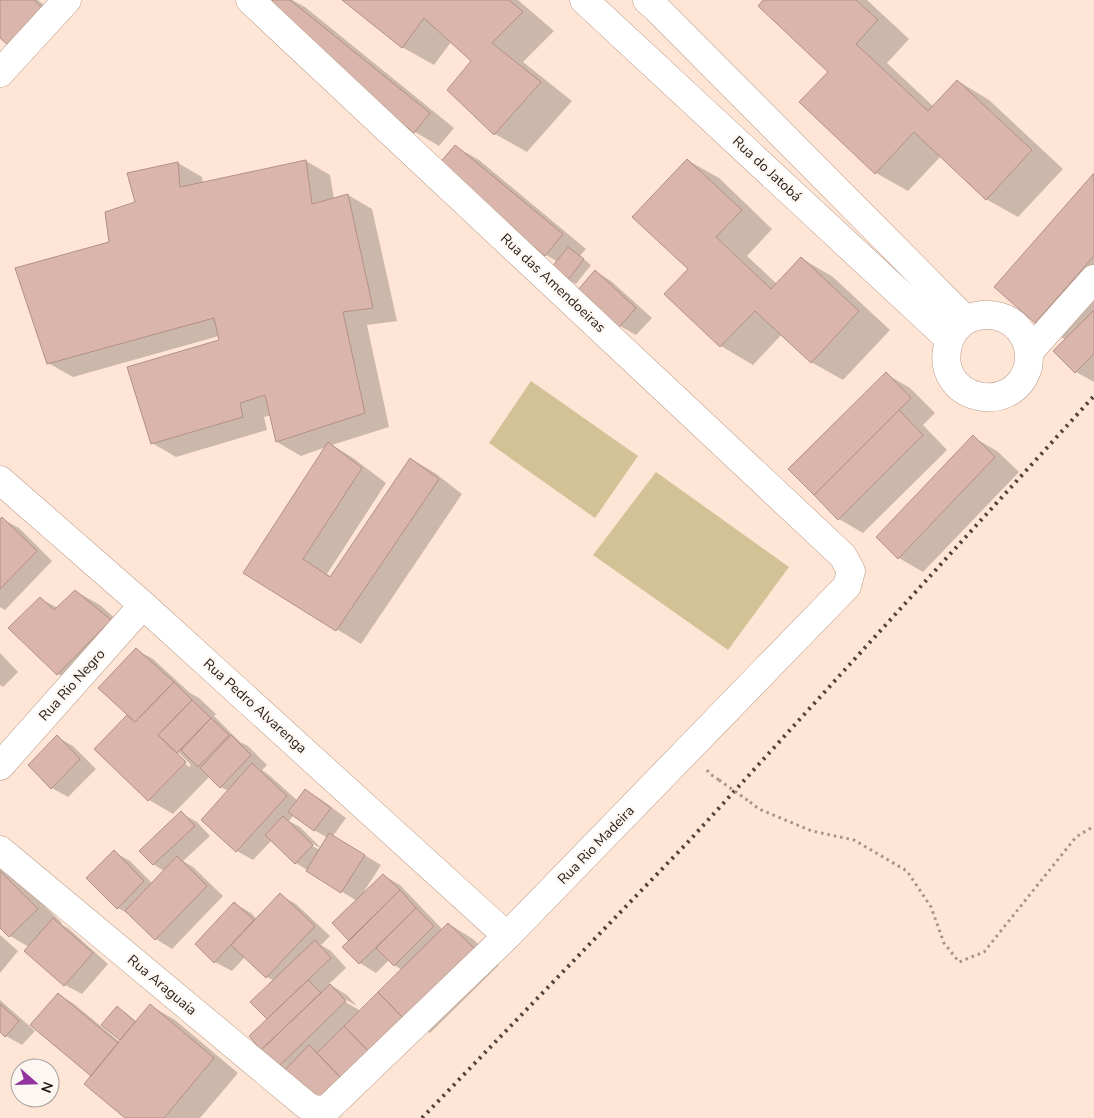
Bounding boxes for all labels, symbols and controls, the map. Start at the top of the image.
street label: Rua do Jatobá [728,132,806,206]
street label: Rua das Amendoeiras [496,229,610,337]
street label: Rua Rio Negro [35,645,110,725]
street label: Rua Pedro Alvarenga [199,654,311,758]
street label: Rua Rio Madeira [553,801,639,889]
street label: Rua Araguaia [123,950,201,1020]
north arrow [10,1058,60,1108]
text: N [36,1079,57,1095]

